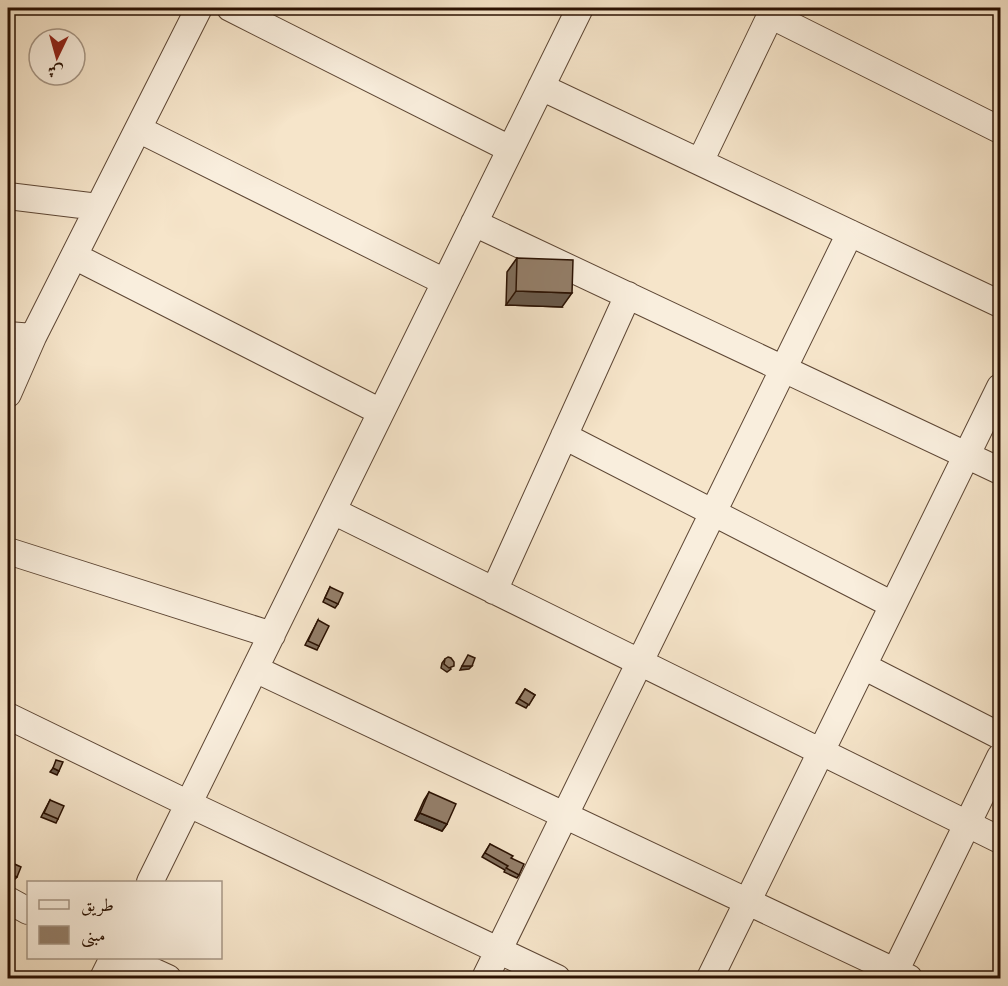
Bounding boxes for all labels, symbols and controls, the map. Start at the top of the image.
north arrow [27,27,87,87]
text: ش [47,59,65,83]
legend [27,881,222,959]
text: طريق [81,893,114,918]
text: مبنى [81,923,106,948]

